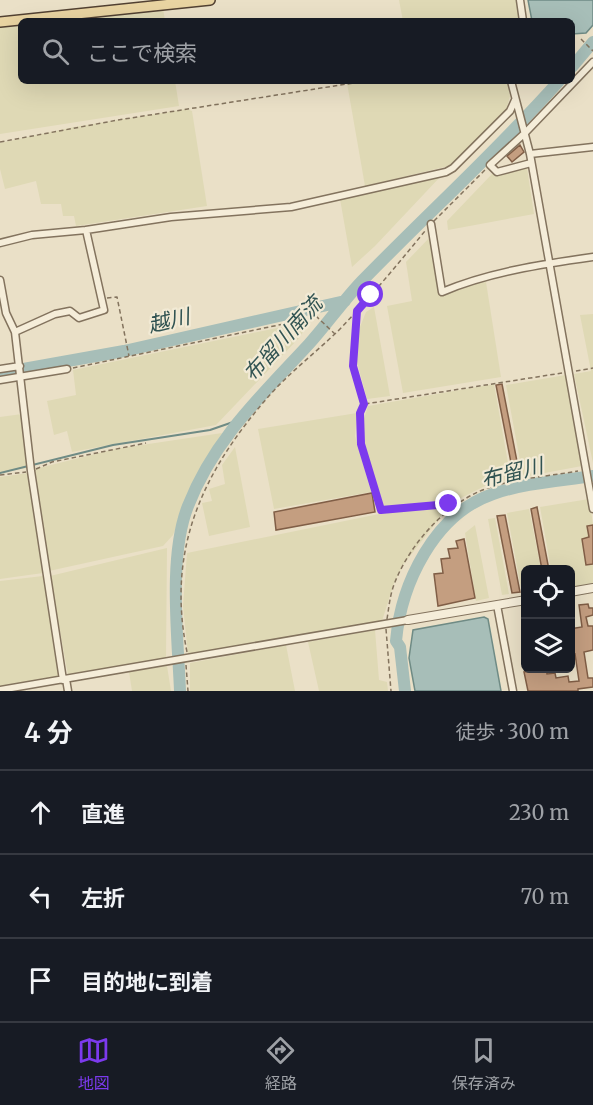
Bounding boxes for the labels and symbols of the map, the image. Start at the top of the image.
route start [357,281,383,307]
water label: 布留川南流 [237,288,330,387]
water label: 越川 [145,302,194,338]
water label: 布留川 [478,451,548,493]
route end [435,490,461,516]

